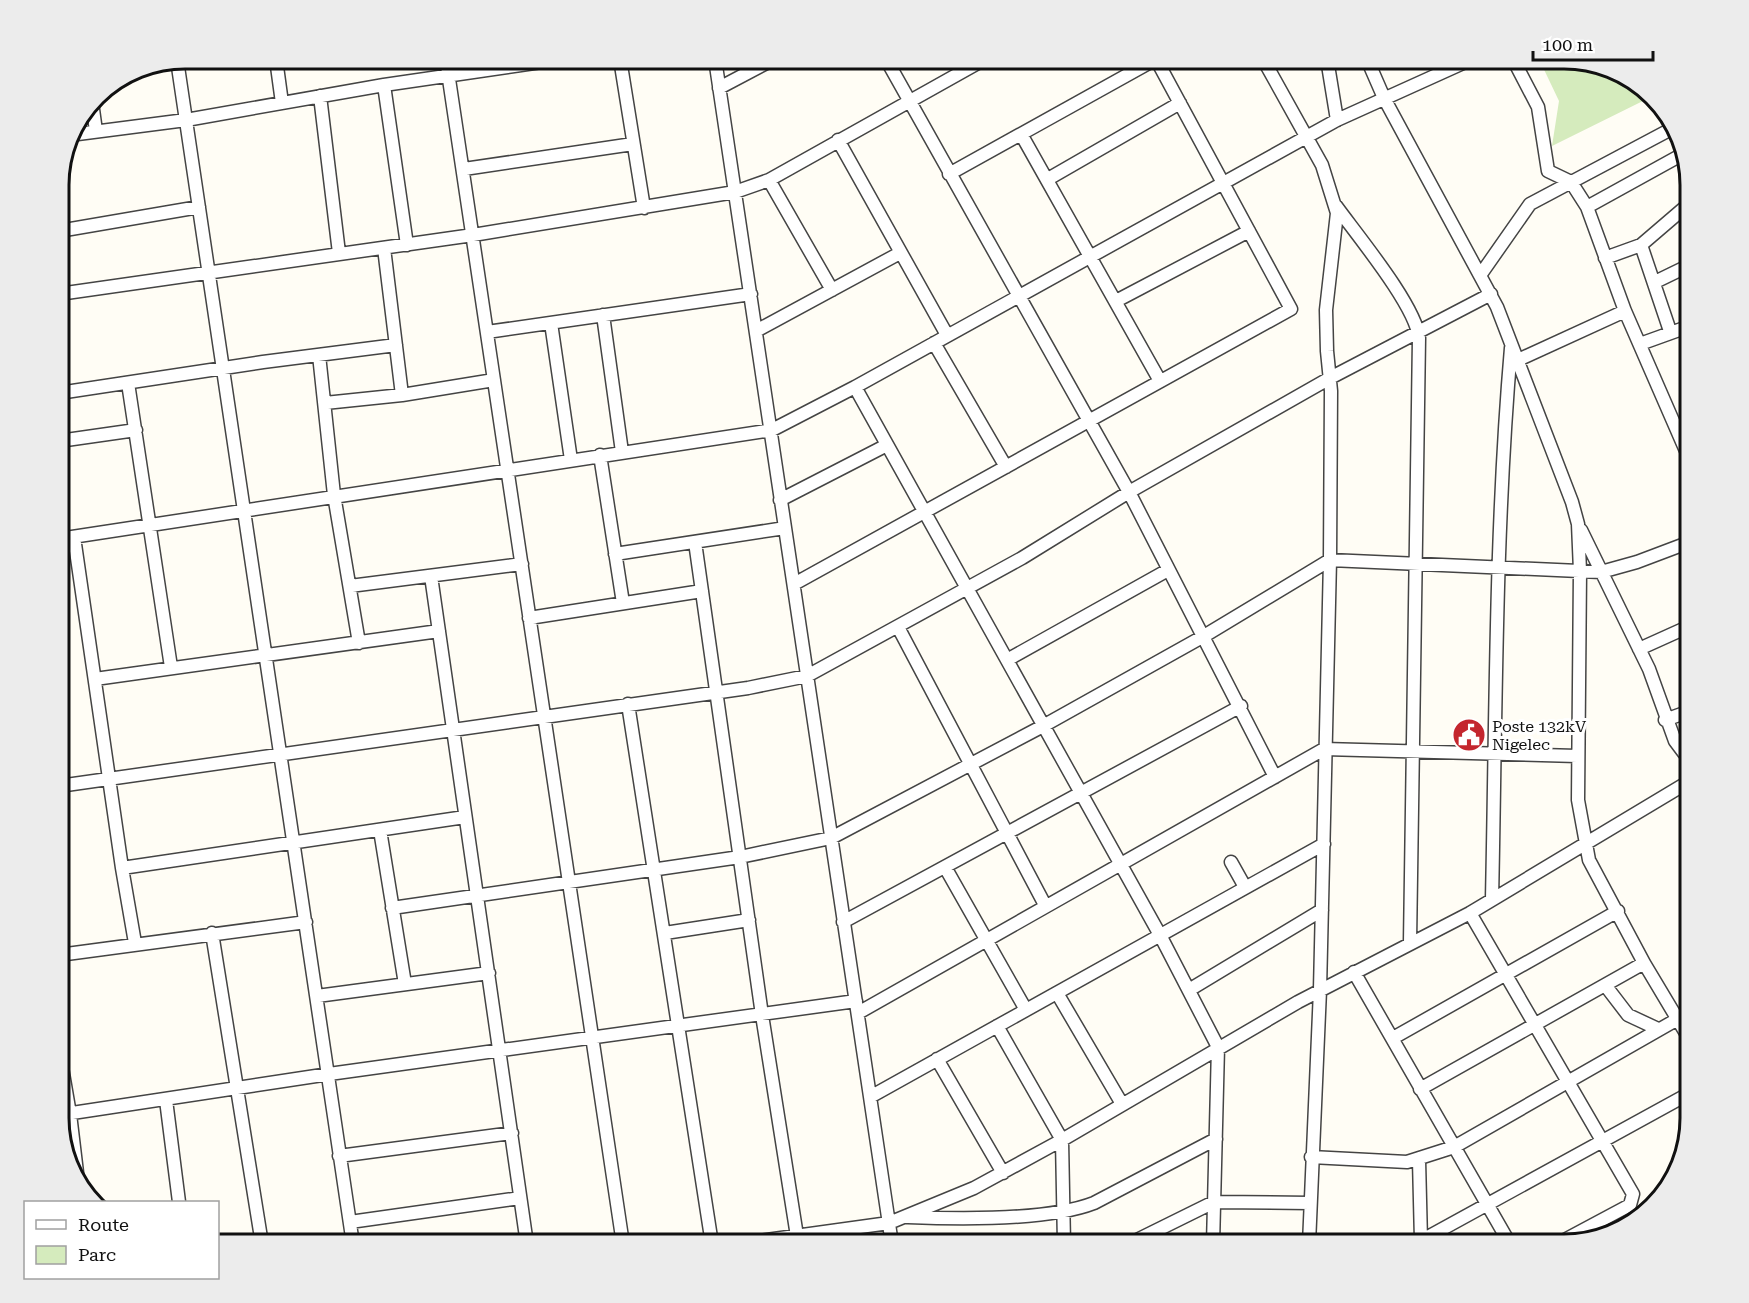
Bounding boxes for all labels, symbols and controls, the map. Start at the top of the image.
scale bar [1533,24,1653,62]
text: 100 m [1542,34,1593,55]
public building icon: Poste 132kV Nigelec [1451,717,1487,753]
place label: Poste 132kV Nigelec [1492,717,1587,754]
legend [24,1201,219,1279]
text: Route [78,1214,129,1235]
text: Parc [78,1244,116,1265]

